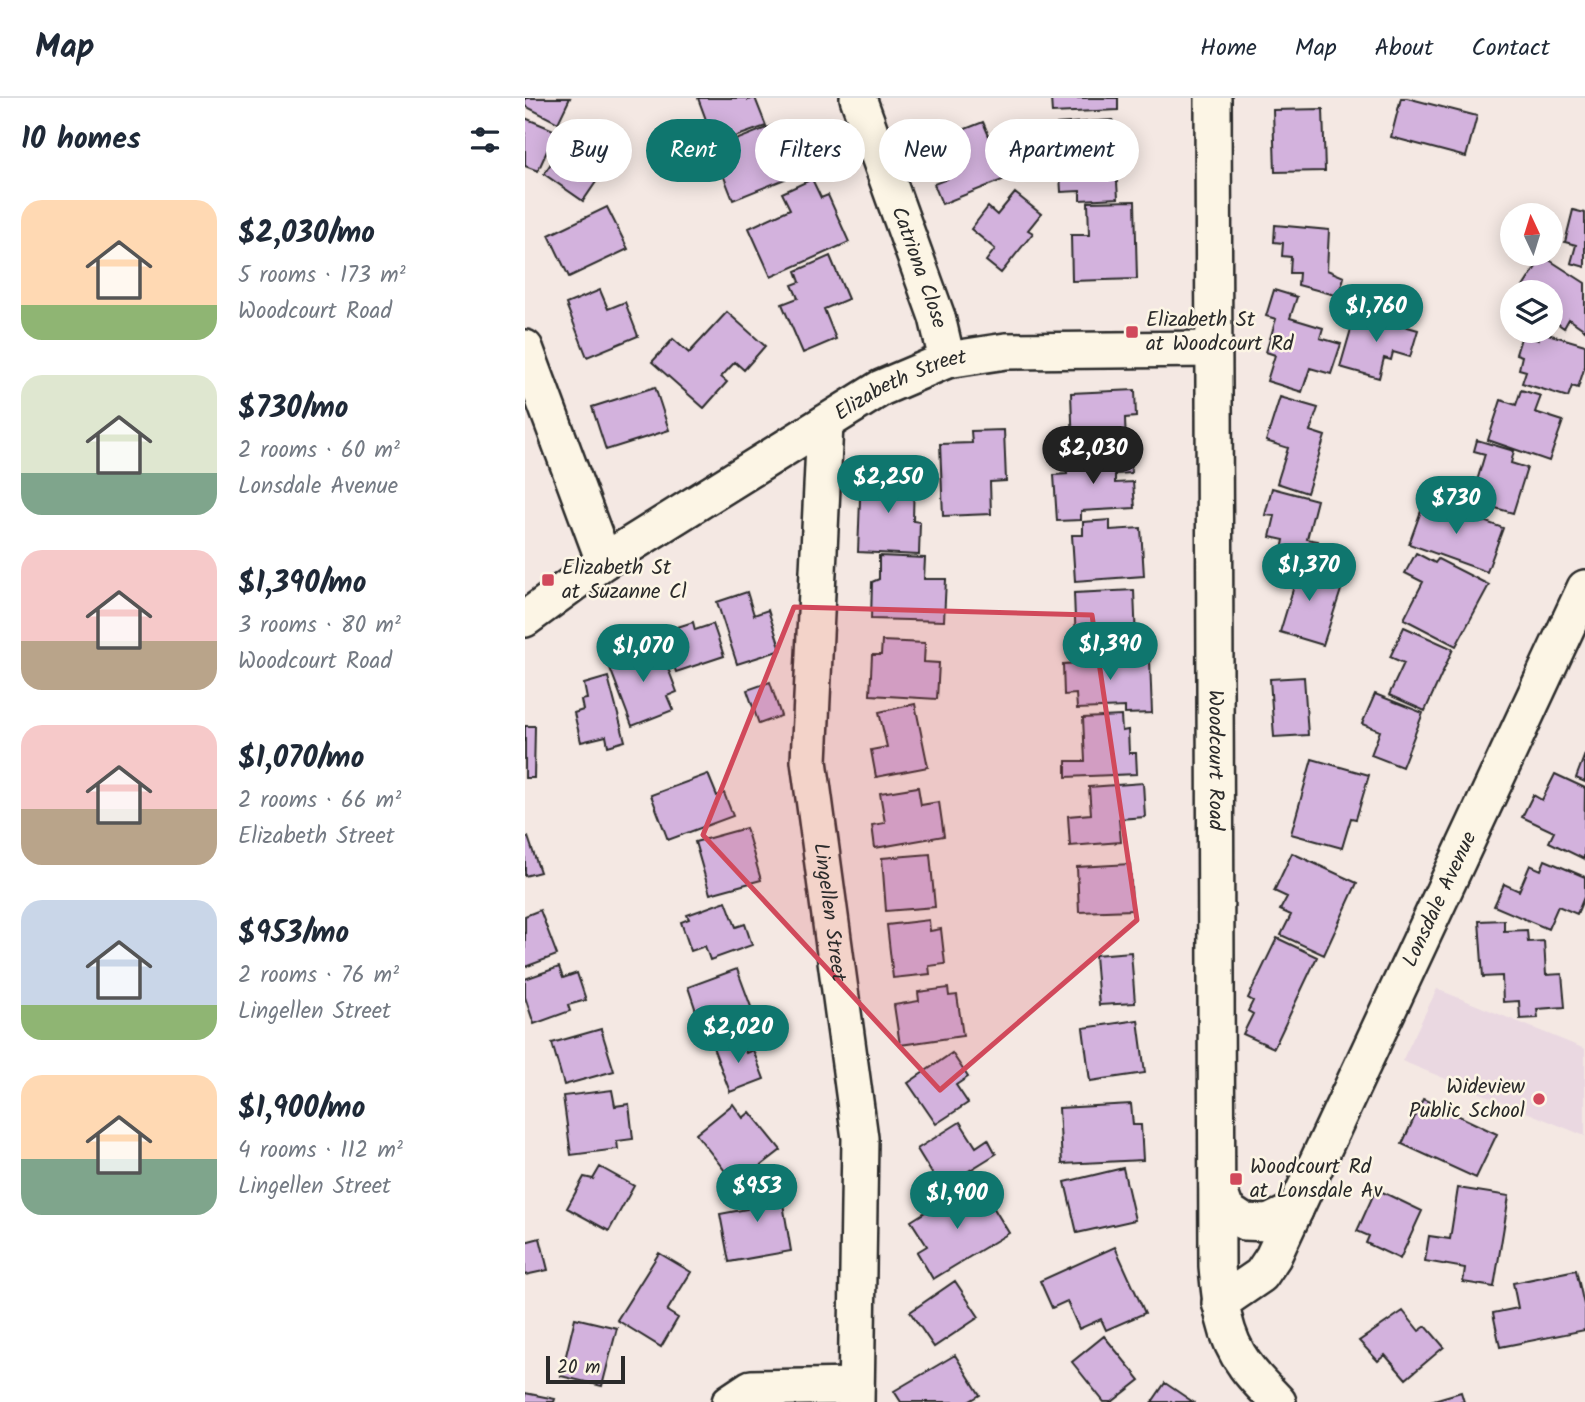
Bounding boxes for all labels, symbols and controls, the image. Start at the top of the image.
text: Map [35,22,95,75]
text: Home [1200,29,1257,68]
text: Map [1295,29,1337,68]
text: About [1375,29,1433,68]
text: Contact [1471,29,1550,68]
text: 10 homes [21,116,141,164]
chip: Buy [546,119,632,182]
chip: Rent [646,119,741,182]
chip: Filters [755,119,865,182]
chip: New [879,119,971,182]
chip: Apartment [985,119,1139,182]
icon: filters [466,121,504,159]
street label: Catriona Close [882,202,956,332]
north arrow [1500,203,1563,266]
map controls [1500,203,1563,343]
text: $2,030/mo [238,210,375,258]
icon: home [77,228,161,312]
text: 5 rooms · 173 m² [238,258,406,294]
button: layers [1500,280,1563,343]
pin: $1,760 [1319,285,1433,344]
text: $1,760 [1345,289,1407,325]
text: Woodcourt Road [238,294,392,330]
place label: Elizabeth St at Woodcourt Rd [1146,304,1294,361]
marker: Elizabeth St at Woodcourt Rd [1124,324,1140,340]
street label: Elizabeth Street [828,341,969,430]
text: $730/mo [238,385,348,433]
icon: home [77,403,161,487]
pin: $2,030 [1036,426,1150,486]
text: $2,030 [1058,431,1128,467]
text: 2 rooms · 60 m² [238,433,400,469]
pin: $2,250 [831,456,945,515]
text: $2,250 [853,460,923,496]
text: Lonsdale Avenue [238,469,398,505]
pin: $730 [1415,476,1497,536]
text: $730 [1432,481,1480,517]
pin: $1,370 [1252,544,1366,603]
text: $1,370 [1278,548,1340,584]
place label: Elizabeth St at Suzanne Cl [562,552,687,609]
text: $1,390/mo [238,560,366,608]
marker: Elizabeth St at Suzanne Cl [540,572,556,588]
icon: home [77,578,161,662]
text: 3 rooms · 80 m² [238,608,401,644]
pin: $1,390 [1053,622,1167,682]
pin: $1,070 [586,624,700,684]
text: $1,390 [1079,627,1141,663]
text: $1,070 [612,629,674,665]
text: Woodcourt Road [238,644,392,680]
street label: Woodcourt Road [1199,690,1232,831]
text: $1,070/mo [238,735,364,783]
icon: home [77,753,161,837]
text: 2 rooms · 66 m² [238,783,401,819]
text: Elizabeth Street [238,819,395,855]
street label: Lonsdale Avenue [1394,825,1486,973]
street label: Lingellen Street [804,841,855,985]
text: $953/mo [238,910,349,958]
icon: home [77,928,161,1012]
text: 2 rooms · 76 m² [238,958,399,994]
text: Lingellen Street [238,994,391,1030]
pin: $2,020 [681,1006,795,1065]
text: $2,020 [703,1010,773,1046]
place label: Wideview Public School [1409,1071,1526,1128]
text: $1,900/mo [238,1085,365,1133]
marker: Wideview Public School [1531,1091,1547,1107]
icon: home [77,1103,161,1187]
text: 4 rooms · 112 m² [238,1133,403,1169]
place label: Woodcourt Rd at Lonsdale Av [1250,1151,1383,1208]
pin: $953 [716,1164,798,1224]
text: Lingellen Street [238,1169,391,1205]
text: $953 [732,1169,782,1205]
marker: Woodcourt Rd at Lonsdale Av [1228,1171,1244,1187]
pin: $1,900 [900,1172,1014,1231]
text: $1,900 [926,1176,988,1212]
scale bar [546,1353,625,1385]
text: 20 m [557,1353,600,1383]

